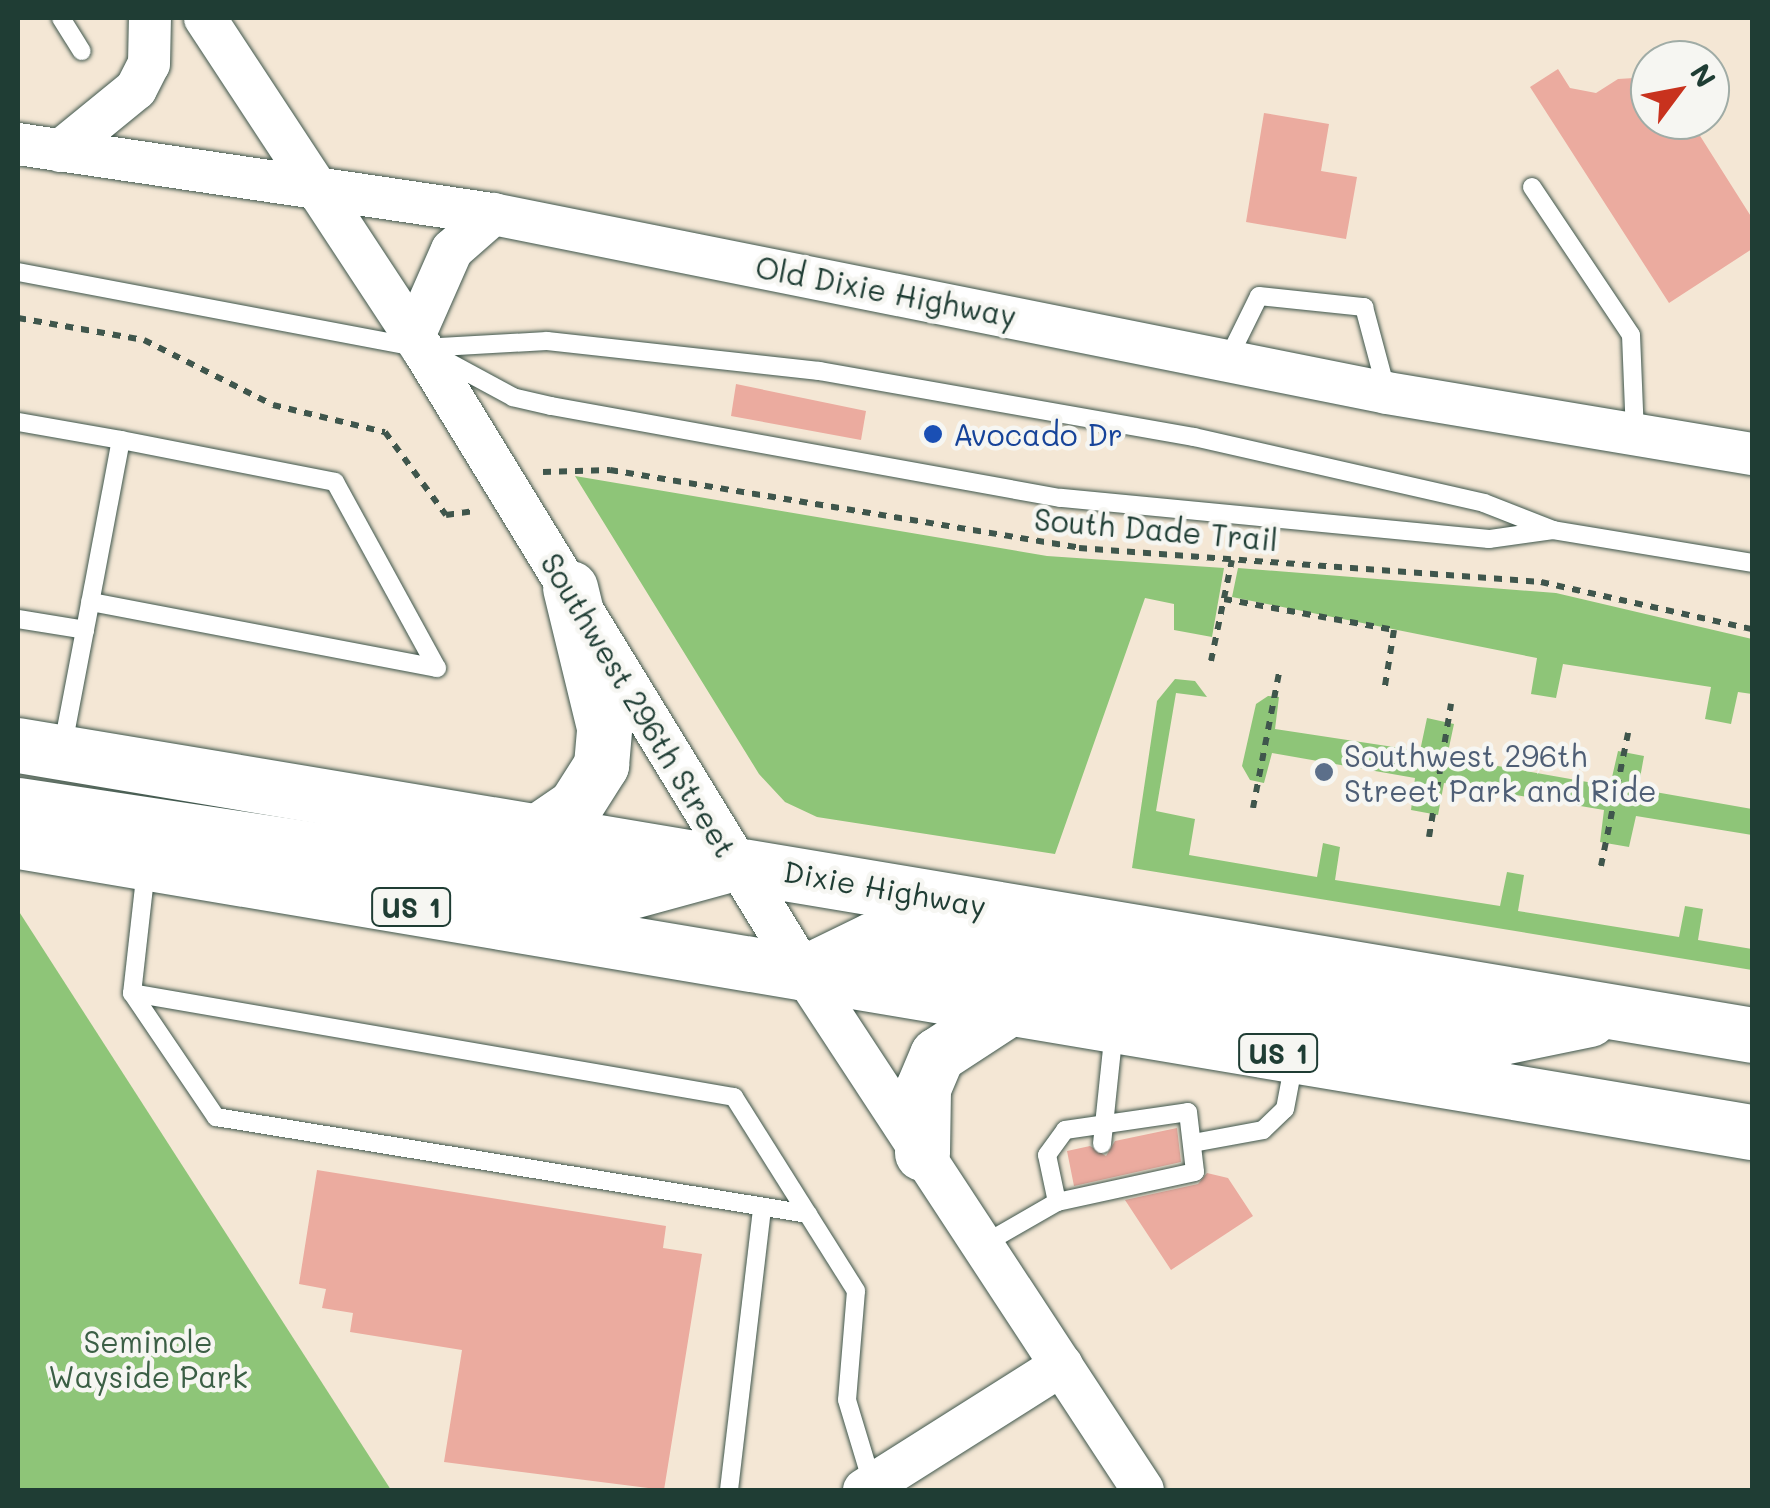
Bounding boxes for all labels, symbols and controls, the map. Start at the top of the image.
north arrow [1630,40,1730,140]
text: N [1683,57,1725,94]
street label: Old Dixie Highway [753,248,1019,334]
place label: Avocado Dr [953,416,1123,452]
marker: Avocado Dr [922,423,944,445]
street label: South Dade Trail [1033,500,1279,558]
street label: Southwest 296th Street [534,546,744,864]
place label: Southwest 296th Street Park and Ride [1344,737,1657,808]
marker: Southwest 296th Street Park and Ride [1313,761,1335,783]
street label: Dixie Highway [781,852,989,924]
road number: US 1 [371,884,451,930]
road number: US 1 [1238,1030,1318,1076]
park label: Seminole Wayside Park [48,1323,248,1394]

